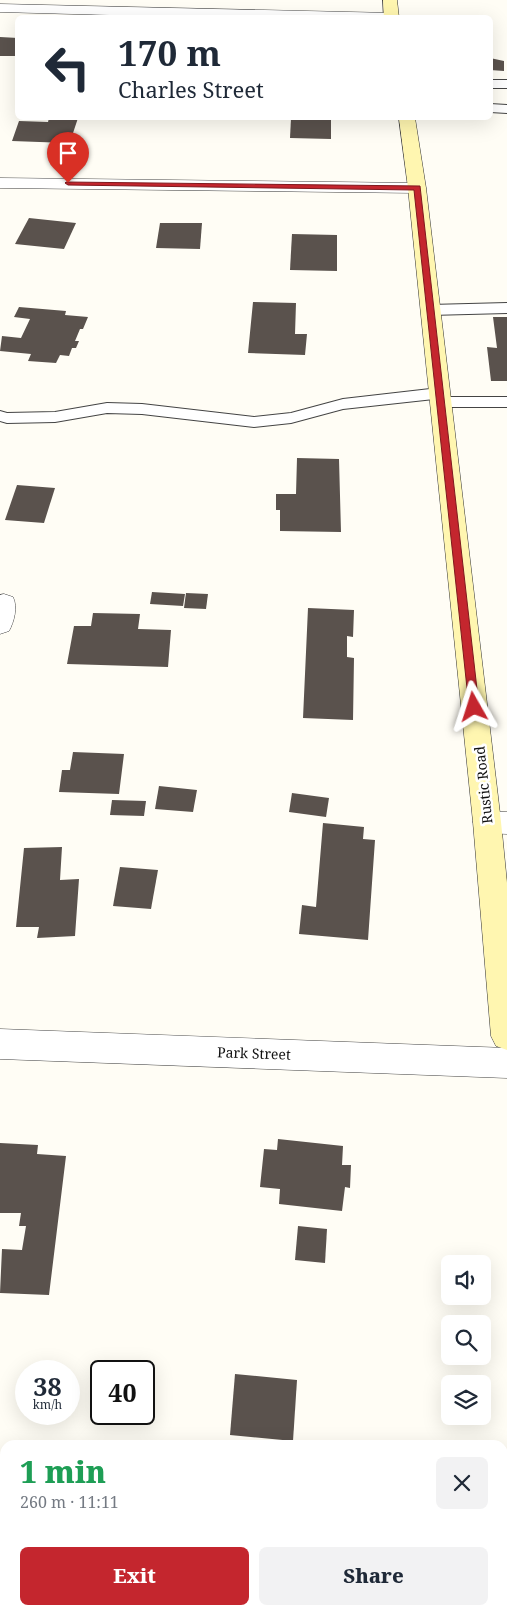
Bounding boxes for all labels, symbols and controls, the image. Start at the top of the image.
text: 170 m [118,29,221,76]
icon: left [35,35,100,100]
text: Charles Street [118,74,264,104]
pin [47,132,89,183]
icon: arrive [54,139,82,167]
position arrow [447,680,499,732]
street label: Rustic Road [469,745,497,825]
street label: Park Street [217,1042,291,1064]
map controls [441,1255,491,1425]
button: sound [441,1255,491,1305]
button: search [441,1315,491,1365]
speed limit sign: 40 [90,1360,155,1425]
text: 38 [33,1369,62,1403]
button: layers [441,1375,491,1425]
text: km/h [33,1396,62,1413]
text: 1 min [20,1451,106,1492]
button: close [436,1457,488,1509]
text: 260 m · 11:11 [20,1491,119,1513]
button: Exit [20,1547,249,1605]
button: Share [259,1547,488,1605]

